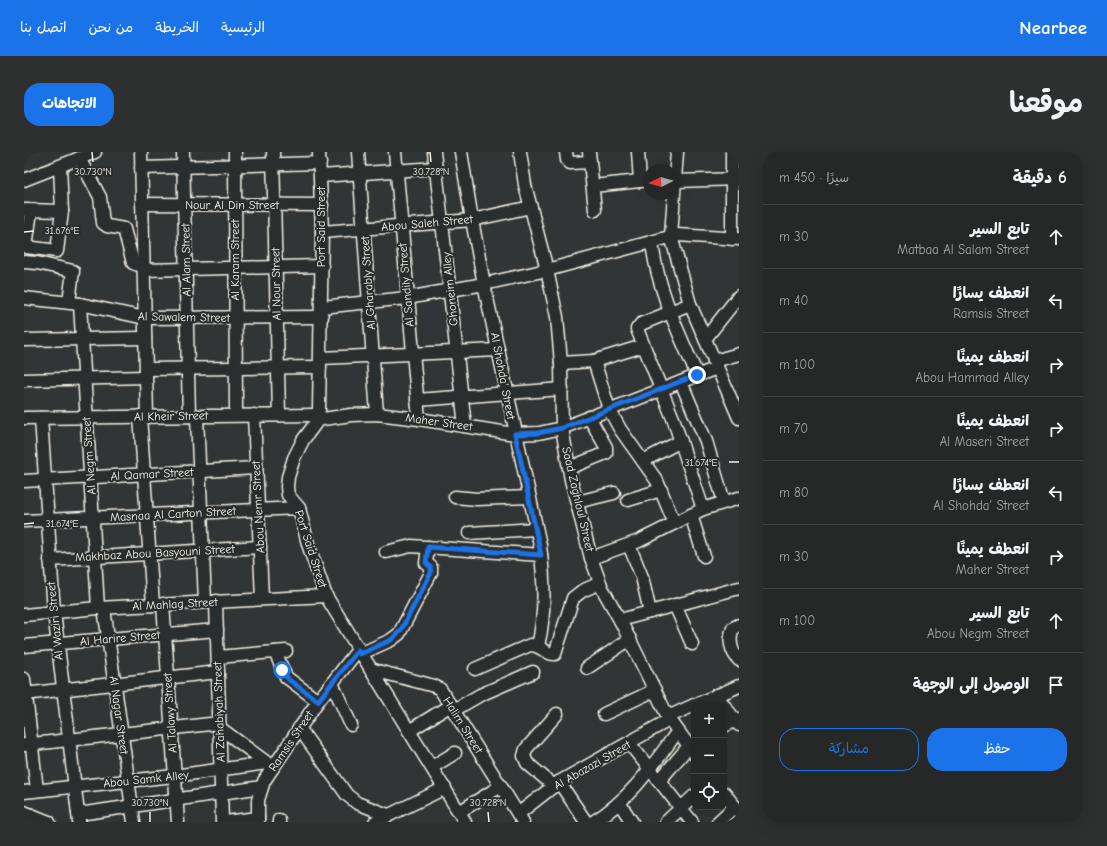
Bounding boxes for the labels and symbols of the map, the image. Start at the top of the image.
north arrow [643,164,679,200]
text: 30.730°N [74,166,112,178]
text: 30.728°N [413,166,449,178]
street label: Port Said Street [314,186,328,267]
street label: Nour Al Din Street [185,198,279,212]
street label: Abou Saleh Street [381,212,474,234]
street label: Al Karam Street [228,219,242,301]
street label: Al Alam Street [178,223,194,297]
text: 31.676°E [45,225,79,237]
street label: Al Gharably Street [358,235,378,330]
street label: Al Sandily Street [395,242,417,328]
street label: Al Nour Street [268,247,284,321]
street label: Ghoneim Alley [439,251,461,327]
street label: Al Sawalem Street [138,309,231,325]
street label: Al Shohda' Street [488,331,518,421]
route end [688,366,706,384]
street label: Al Kheir Street [134,408,209,424]
street label: Maher Street [405,410,474,434]
street label: Al Negm Street [79,416,99,495]
street label: Saad Zaghloul Street [559,445,597,553]
text: 31.674°E [684,457,718,469]
street label: Abou Nemr Street [249,460,267,554]
street label: Al Qamar Street [110,465,194,483]
street label: Masnaa Al Carton Street [110,504,237,524]
street label: Port Said Street [292,508,330,590]
text: 31.674°E [45,518,79,530]
street label: Makhbaz Abou Basyouni Street [75,542,236,564]
street label: Al Waziri Street [44,580,66,661]
street label: Al Mahlag Street [132,595,219,613]
street label: Al Harire Street [79,627,161,648]
street label: Al Zahabiyah Street [210,661,228,762]
route start [273,661,291,679]
street label: Al Talawy Street [160,672,180,754]
street label: Al Nagar Street [107,675,132,756]
street label: Halim Street [440,694,486,756]
street label: Ramsis Street [266,708,317,774]
street label: Al Abazazi Street [551,737,633,793]
street label: Abou Samk Alley [102,767,190,790]
text: 30.730°N [131,797,169,809]
text: 30.728°N [470,797,506,809]

